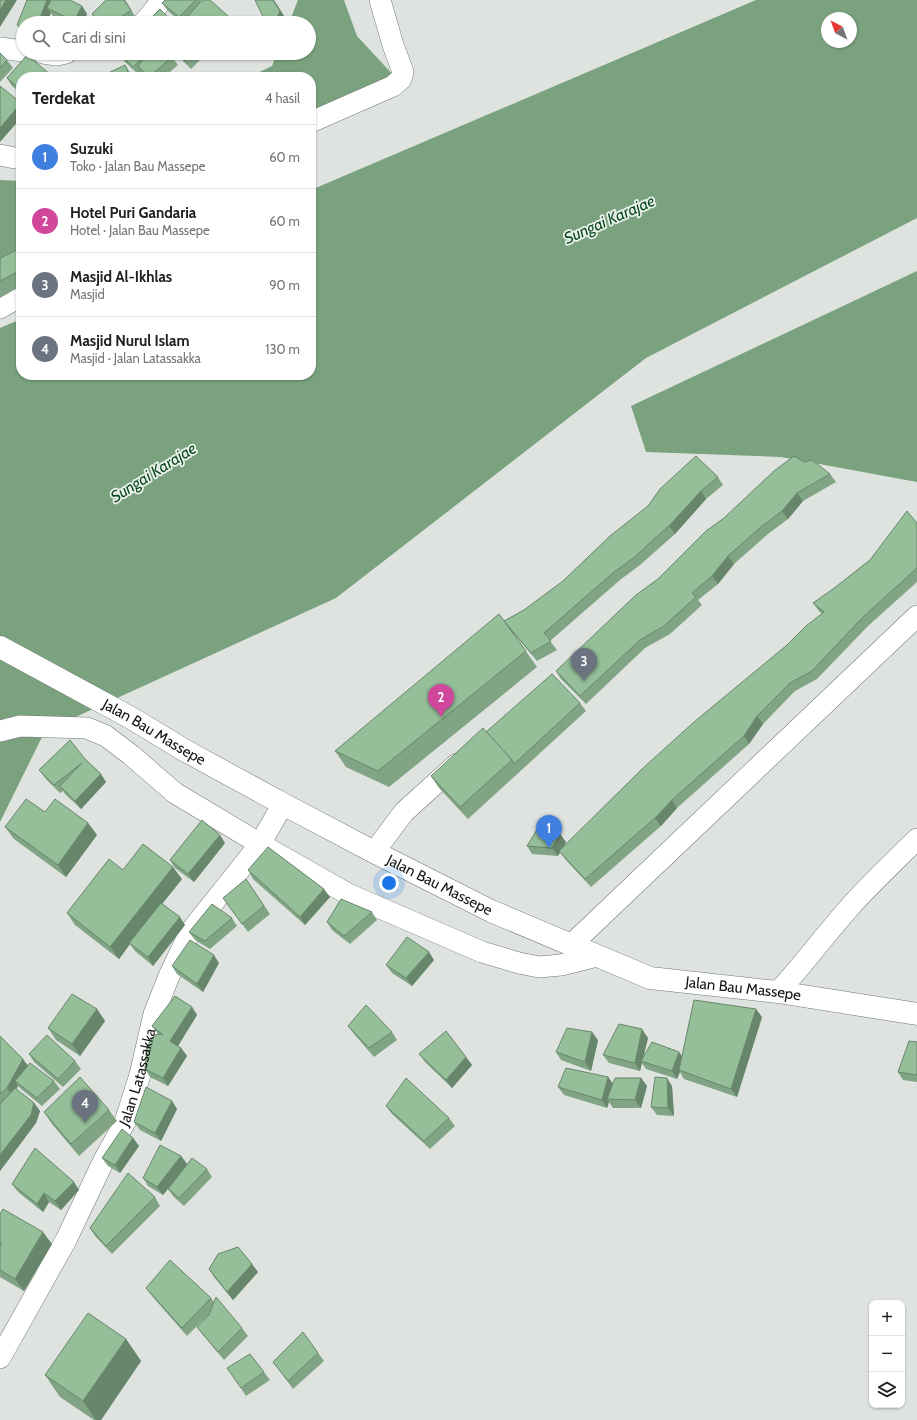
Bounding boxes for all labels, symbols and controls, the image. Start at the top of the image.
north arrow [821,12,857,48]
search box [16,16,316,60]
icon: search [30,27,52,49]
text: Cari di sini [62,29,126,47]
text: Terdekat [32,88,95,108]
text: 4 hasil [265,90,300,106]
text: Suzuki [70,140,113,158]
text: 1 [43,149,47,165]
text: 60 m [269,149,300,165]
text: Toko · Jalan Bau Massepe [70,158,205,174]
water label: Sungai Karajae [561,191,658,248]
text: Hotel Puri Gandaria [70,204,196,222]
text: 2 [42,213,48,229]
text: 60 m [269,213,300,229]
text: Hotel · Jalan Bau Massepe [70,222,210,238]
text: Masjid Al-Ikhlas [70,268,172,286]
text: 3 [41,277,49,293]
text: 90 m [269,277,300,293]
text: Masjid [70,286,105,302]
text: Masjid Nurul Islam [70,332,190,350]
text: 4 [41,341,49,357]
text: 130 m [265,341,300,357]
text: Masjid · Jalan Latassakka [70,350,201,366]
water label: Sungai Karajae [107,439,200,506]
pin: 3 [571,648,597,681]
pin: 2 [428,684,454,717]
street label: Jalan Bau Massepe [98,695,209,769]
pin: 1 [536,815,562,848]
street label: Jalan Bau Massepe [383,850,496,919]
your location [379,873,399,893]
street label: Jalan Bau Massepe [684,973,803,1005]
street label: Jalan Latassakka [115,1026,160,1130]
pin: 4 [72,1090,98,1123]
map controls [869,1300,905,1408]
button: + [869,1300,905,1336]
button: − [869,1336,905,1372]
button: layers [869,1372,905,1408]

